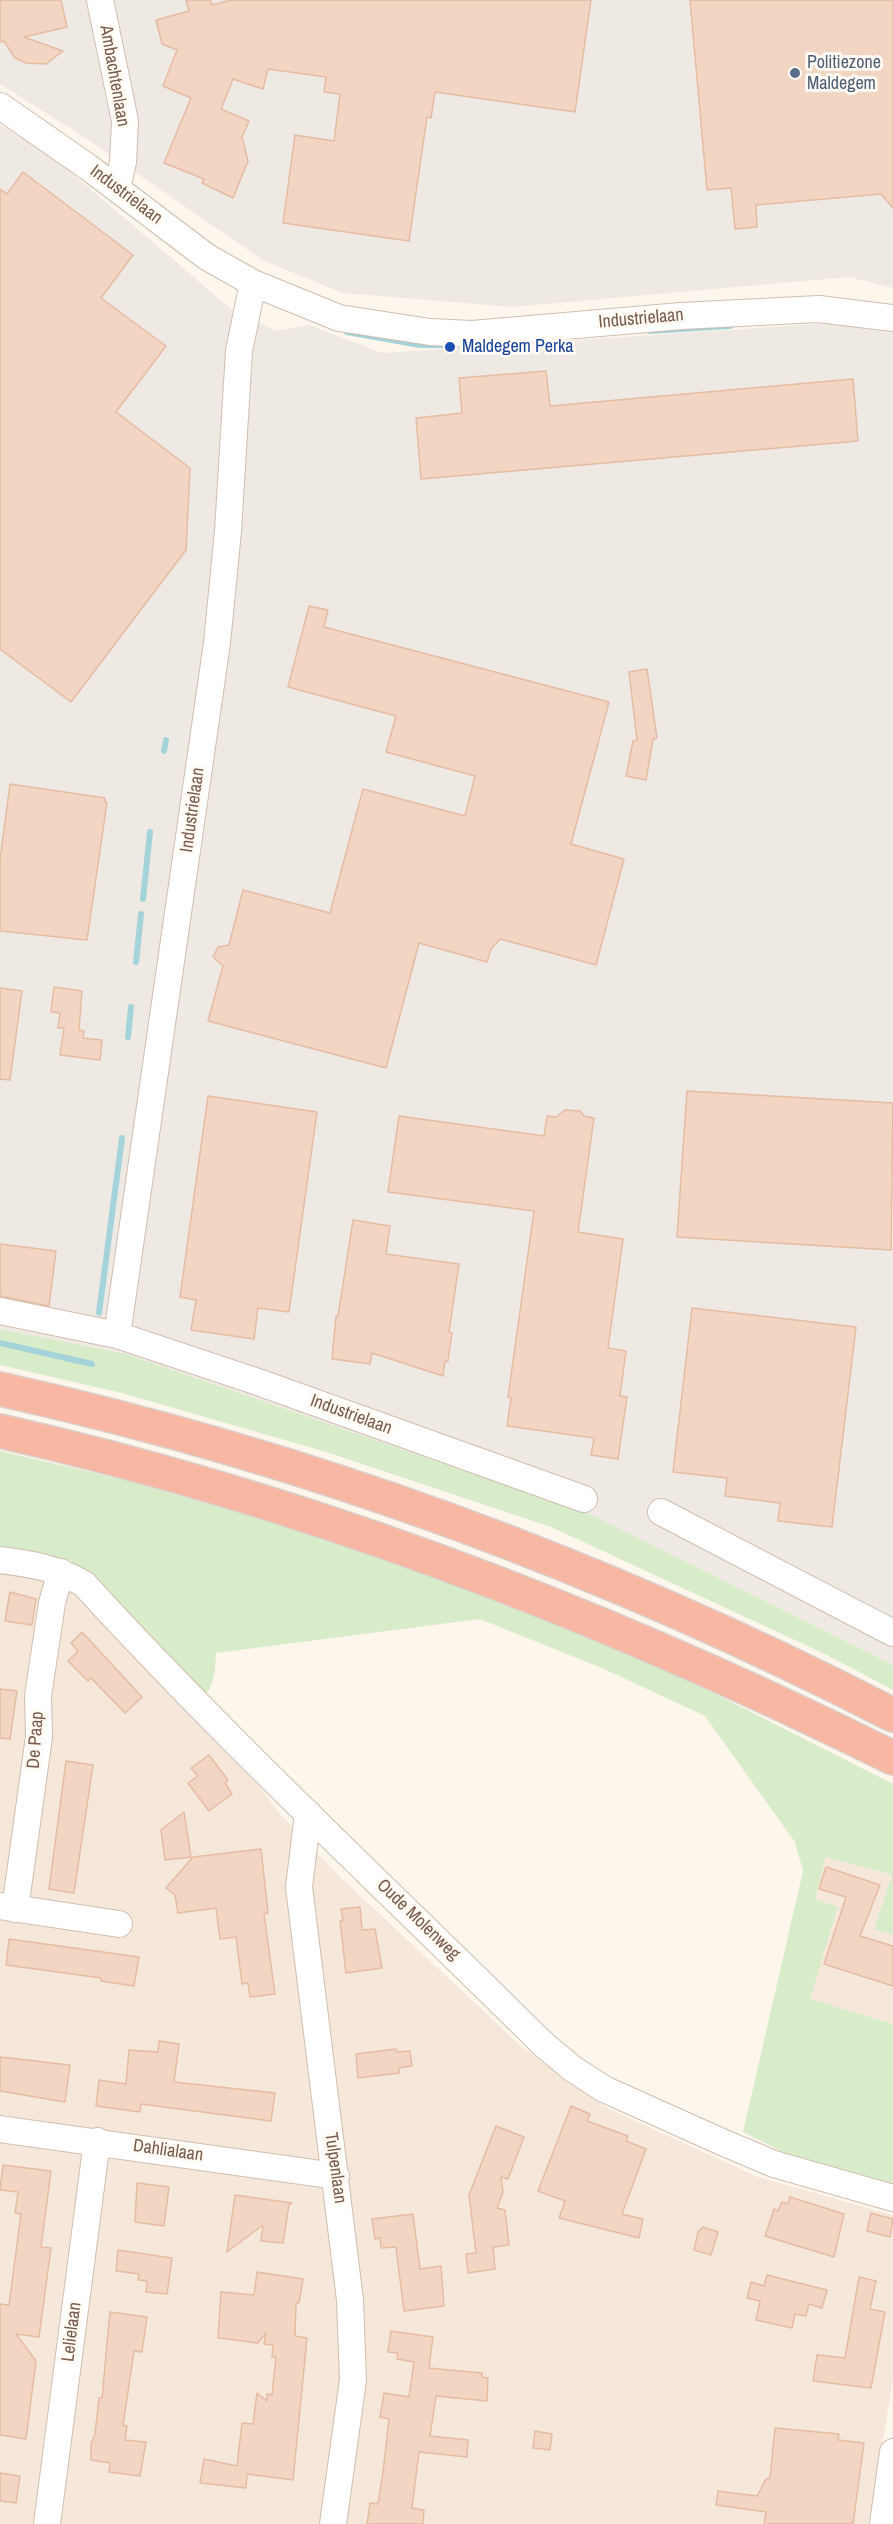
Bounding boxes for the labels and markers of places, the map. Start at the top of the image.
place label: Politiezone Maldegem [807,52,881,94]
marker: Politiezone Maldegem [788,66,802,80]
place label: Maldegem Perka [462,336,574,358]
marker: Maldegem Perka [443,340,457,354]

